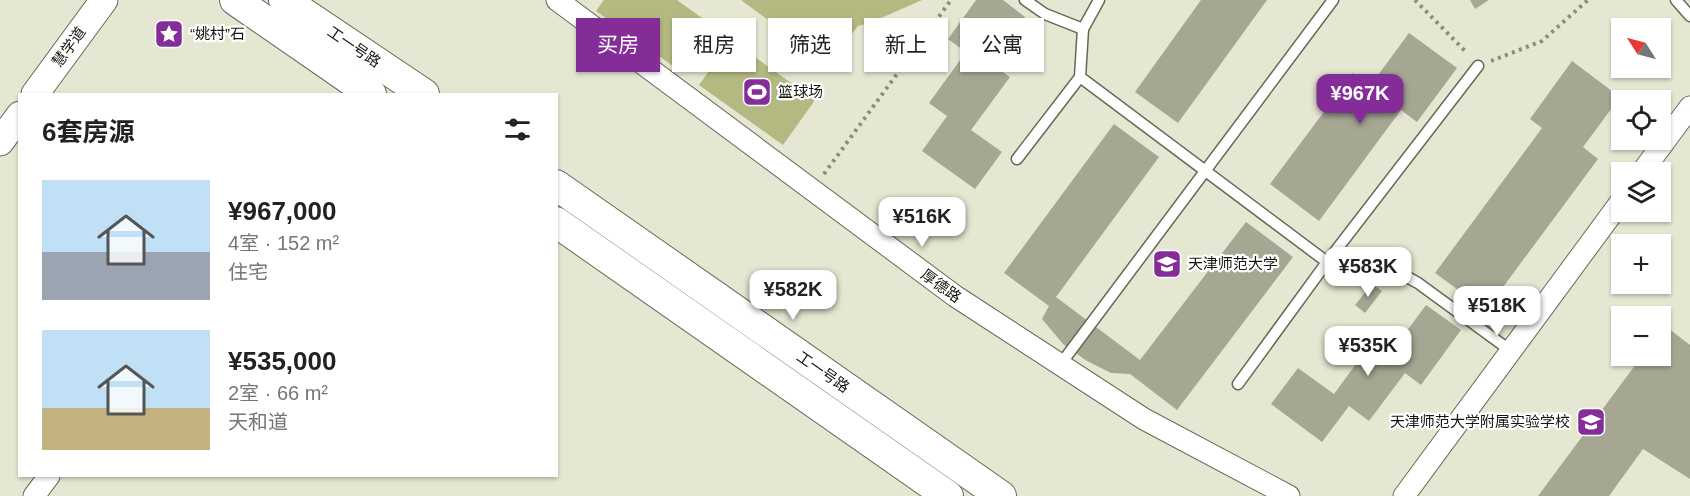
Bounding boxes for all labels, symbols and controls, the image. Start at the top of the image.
place icon: “姚村”石 [153,18,185,50]
chip: 买房 [576,18,660,72]
chip: 租房 [672,18,756,72]
chip: 筛选 [768,18,852,72]
chip: 新上 [864,18,948,72]
chip: 公寓 [960,18,1044,72]
north arrow [1611,18,1671,78]
map controls [1611,18,1671,366]
street label: 工一号路 [325,23,384,70]
street label: 慧学道 [48,24,89,70]
place label: “姚村”石 [190,25,245,42]
pin: ¥967K [1318,74,1402,125]
sports icon: 篮球场 [741,76,773,108]
text: ¥967K [1331,82,1389,104]
place label: 篮球场 [778,83,823,100]
button: locate [1611,90,1671,150]
icon: filters [501,113,534,146]
text: 6套房源 [42,117,134,147]
button: layers [1611,162,1671,222]
text: ¥967,000 [228,196,336,226]
pin: ¥516K [880,197,964,248]
icon: home [90,204,162,276]
text: ¥516K [893,205,951,227]
text: 4室 · 152 m² [228,232,339,254]
button: + [1611,234,1671,294]
pin: ¥583K [1326,247,1410,298]
school or university icon: 天津师范大学 [1151,248,1183,280]
place label: 天津师范大学 [1188,255,1278,272]
text: ¥583K [1339,255,1397,277]
text: 住宅 [228,261,268,283]
street label: 厚德路 [918,265,964,306]
pin: ¥582K [751,270,835,321]
text: ¥582K [764,278,822,300]
pin: ¥518K [1455,286,1539,337]
text: ¥518K [1468,294,1526,316]
button: − [1611,306,1671,366]
pin: ¥535K [1326,326,1410,377]
text: ¥535K [1339,334,1397,356]
text: ¥535,000 [228,346,336,376]
street label: 工一号路 [794,347,853,396]
icon: home [90,354,162,426]
text: 2室 · 66 m² [228,382,328,404]
school or university icon: 天津师范大学附属实验学校 [1575,406,1607,438]
text: 天和道 [228,411,288,433]
place label: 天津师范大学附属实验学校 [1390,413,1570,430]

